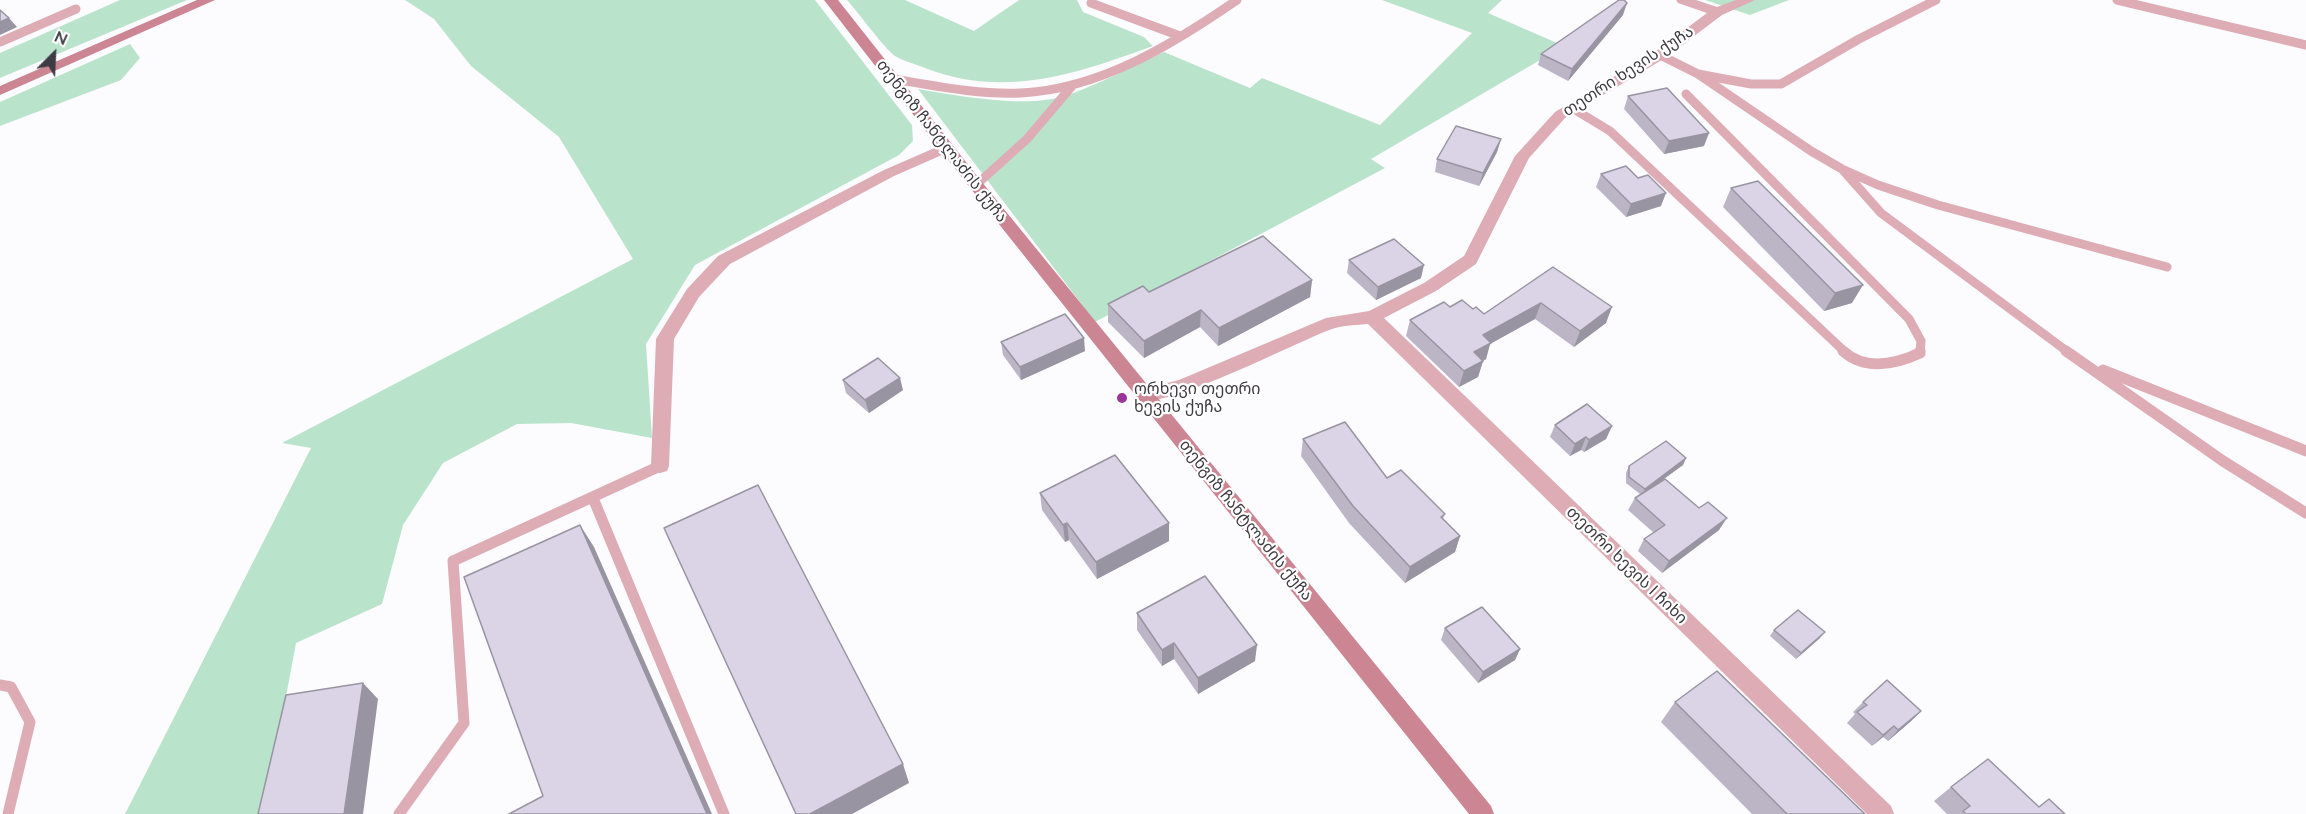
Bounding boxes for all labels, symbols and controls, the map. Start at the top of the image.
street label: თეთრი ხევის ქუჩა [1559,22,1697,120]
north arrow [24,24,84,84]
text: N [52,26,71,48]
street label: თენგიზ ჩანტლაძის ქუჩა [872,56,1012,226]
place label: ორხევი თეთრი ხევის ქუჩა [1134,379,1260,417]
marker: ორხევი თეთრი ხევის ქუჩა [1115,391,1129,405]
street label: თენგიზ ჩანტლაძის ქუჩა [1175,436,1317,604]
street label: თეთრი ხევის I ჩიხი [1563,502,1691,628]

